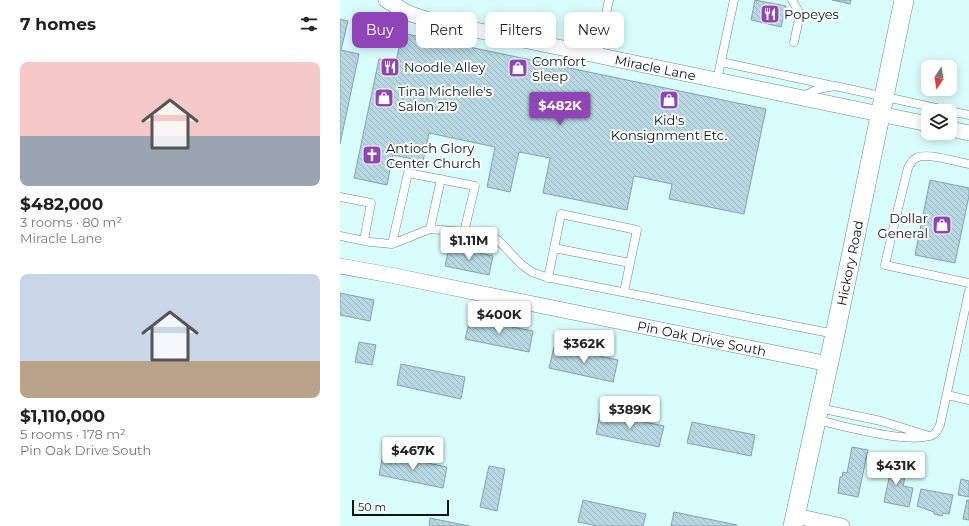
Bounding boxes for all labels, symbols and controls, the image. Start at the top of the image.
restaurant icon: Popeyes [759,3,781,25]
place label: Popeyes [784,6,839,22]
chip: Buy [352,12,408,48]
chip: Rent [416,12,477,48]
chip: Filters [485,12,556,48]
chip: New [564,12,624,48]
icon: filters [298,13,320,35]
text: 7 homes [20,14,96,34]
street label: Miracle Lane [613,51,697,84]
place label: Comfort Sleep [532,53,586,84]
restaurant icon: Noodle Alley [379,56,401,78]
shop icon: Comfort Sleep [507,57,529,79]
place label: Noodle Alley [404,59,487,75]
north arrow [921,60,957,96]
map controls [921,60,957,140]
place label: Tina Michelle's Salon 219 [398,83,492,114]
shop icon: Tina Michelle's Salon 219 [373,87,395,109]
icon: home [134,88,206,160]
shop icon: Kid's Konsignment Etc. [658,89,680,111]
pin: $482K [532,92,588,126]
text: $482K [538,97,582,113]
button: layers [921,104,957,140]
place label: Kid's Konsignment Etc. [611,112,727,143]
place label: Antioch Glory Center Church [386,140,481,171]
church icon: Antioch Glory Center Church [361,144,383,166]
text: $482,000 [20,194,103,214]
place label: Dollar General [878,210,928,241]
text: 3 rooms · 80 m² [20,214,122,230]
shop icon: Dollar General [931,214,953,236]
street label: Hickory Road [833,219,866,307]
pin: $1.11M [436,227,502,261]
text: Miracle Lane [20,230,102,246]
text: $1.11M [449,232,489,248]
icon: home [134,300,206,372]
pin: $400K [471,301,527,335]
text: $400K [477,306,521,322]
street label: Pin Oak Drive South [636,317,768,359]
pin: $362K [556,330,612,364]
text: $362K [563,335,605,351]
pin: $389K [602,396,658,430]
text: $389K [609,401,651,417]
text: $1,110,000 [20,406,105,426]
text: 5 rooms · 178 m² [20,426,126,442]
pin: $467K [385,437,441,471]
text: Pin Oak Drive South [20,442,151,458]
text: $467K [391,442,435,458]
pin: $431K [868,452,924,486]
text: $431K [876,457,916,473]
scale bar [352,498,449,517]
text: 50 m [358,500,386,514]

